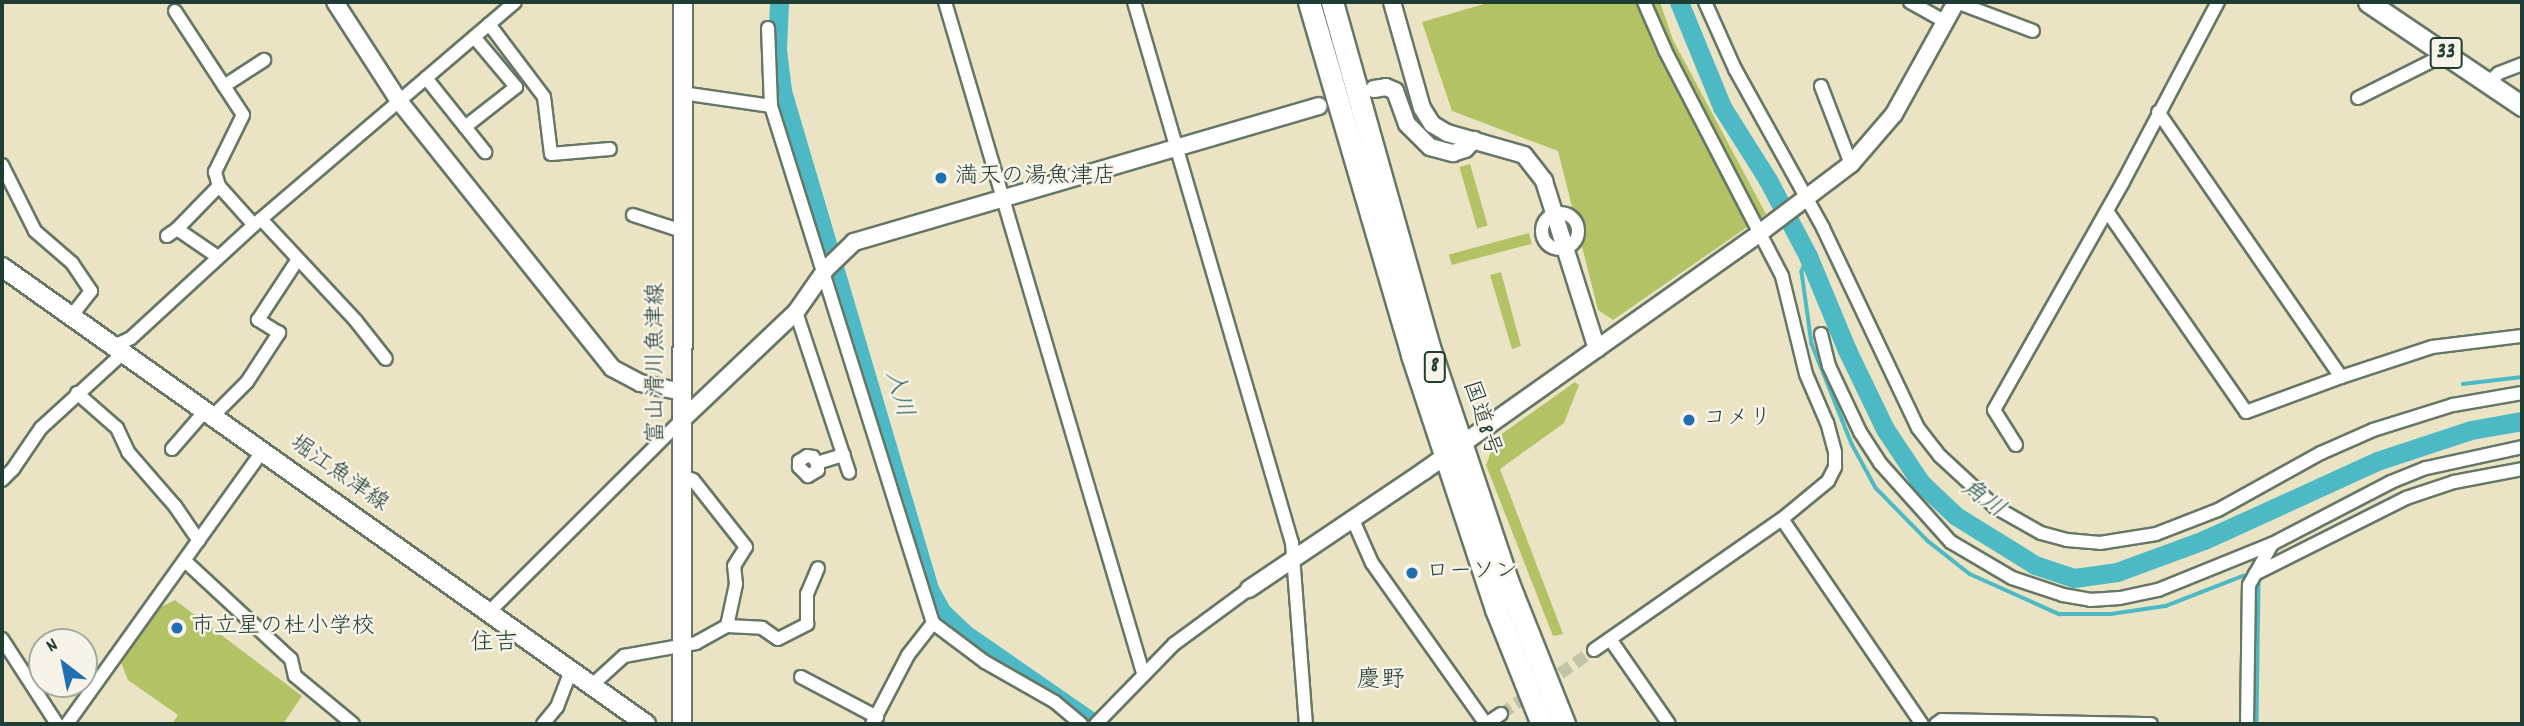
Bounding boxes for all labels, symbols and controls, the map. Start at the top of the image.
road number: 33 [2428,36,2464,70]
place label: 満天の湯魚津店 [955,164,1116,192]
marker: 満天の湯魚津店 [933,170,949,186]
street label: 富山滑川魚津線 [644,283,672,443]
road number: 8 [1423,350,1447,384]
water label: 入川 [877,367,917,421]
street label: 国道8号 [1455,378,1505,460]
place label: コメリ [1703,406,1772,434]
marker: コメリ [1681,412,1697,428]
street label: 堀江魚津線 [283,431,393,519]
water label: 角川 [1954,474,2010,526]
place label: ローソン [1426,559,1518,587]
marker: ローソン [1404,565,1420,581]
place label: 市立星の杜小学校 [191,614,375,642]
marker: 市立星の杜小学校 [169,620,185,636]
north arrow [28,628,98,698]
district label: 住吉 [470,631,518,659]
text: N [42,633,64,660]
district label: 慶野 [1357,668,1405,696]

